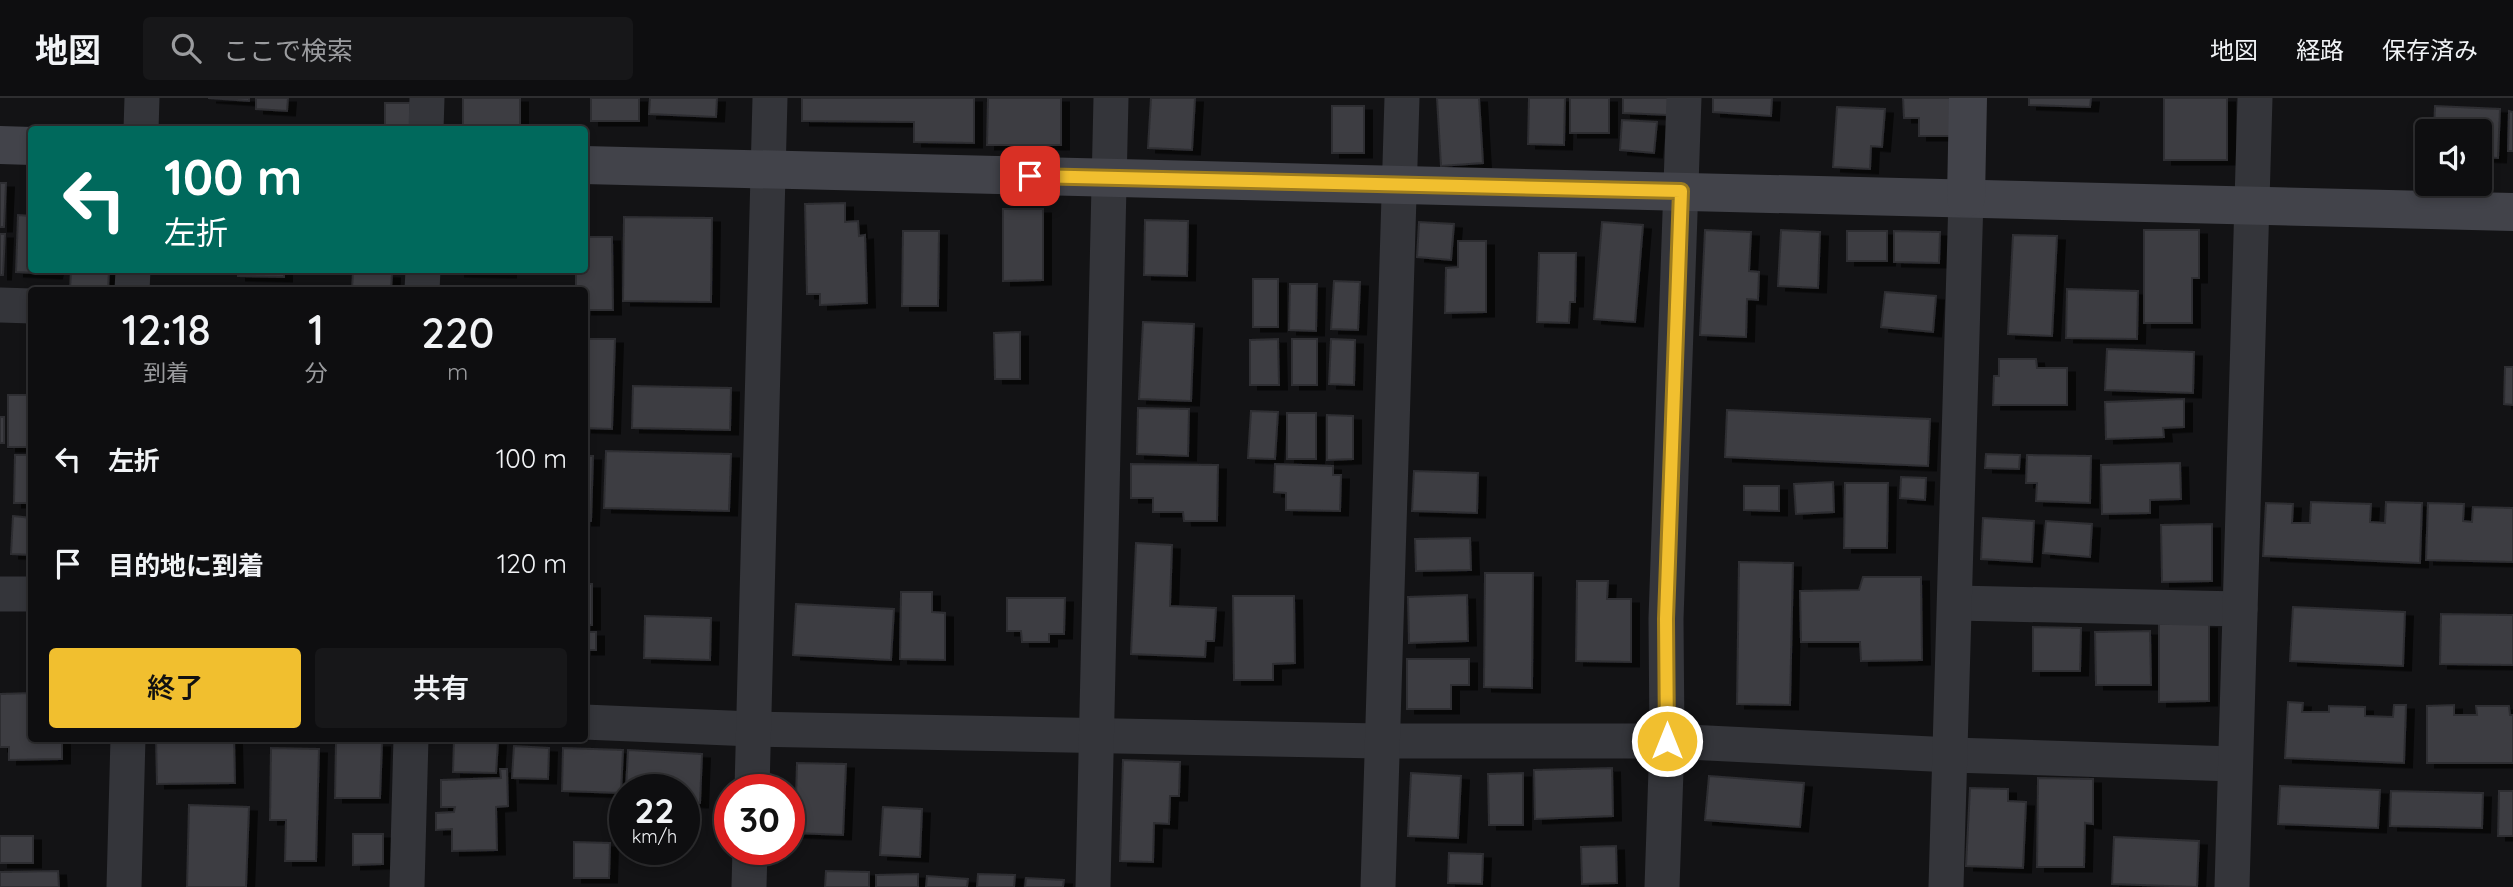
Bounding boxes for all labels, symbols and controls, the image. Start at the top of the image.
search box [143,17,633,80]
text: 地図 [35,29,101,70]
icon: search [167,29,205,67]
text: ここで検索 [223,34,353,67]
text: 地図 [2210,35,2258,65]
text: 経路 [2296,35,2344,65]
text: 保存済み [2382,35,2478,65]
map controls [2415,119,2492,196]
button: sound [2415,119,2492,196]
text: 100 m [164,146,302,207]
pin [1000,146,1060,206]
icon: left [49,154,140,245]
icon: arrive [1011,157,1049,195]
text: 左折 [164,212,228,252]
text: 12:18 [122,303,211,356]
text: 1 [308,303,324,356]
text: 220 [421,306,494,359]
text: m [447,357,468,386]
text: 到着 [143,358,189,387]
text: 分 [305,358,328,387]
icon: left [49,440,87,478]
text: 100 m [496,442,567,475]
text: 左折 [108,444,160,477]
icon: arrive [49,545,87,583]
text: 120 m [497,547,567,580]
text: 目的地に到着 [108,549,264,582]
button: 終了 [49,648,301,728]
button: 共有 [315,648,567,728]
position arrow [1630,704,1704,778]
speed limit sign: 30 [714,774,805,865]
text: 22 [635,788,674,832]
text: km/h [632,825,677,848]

